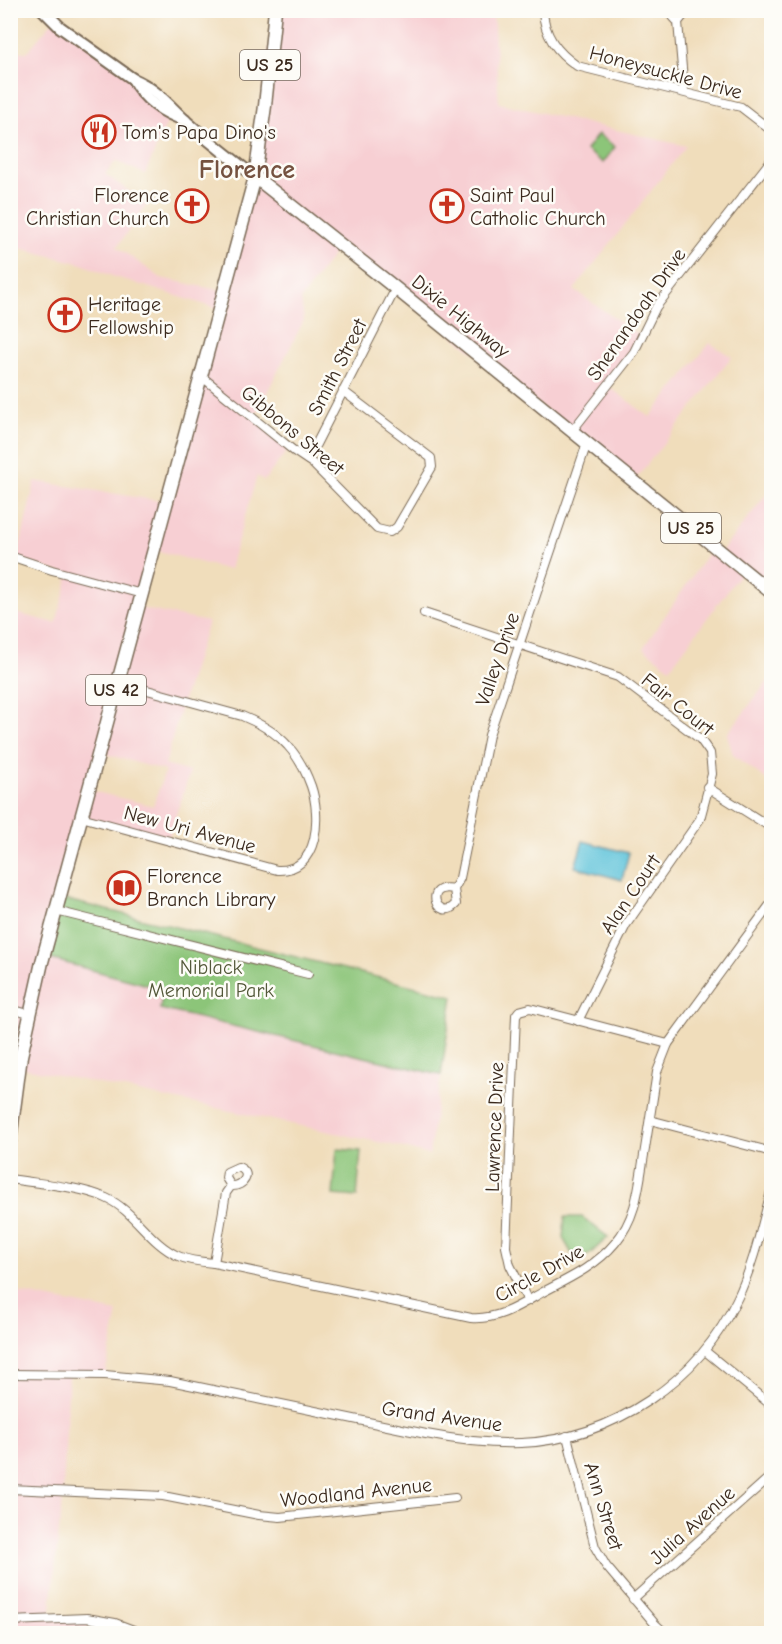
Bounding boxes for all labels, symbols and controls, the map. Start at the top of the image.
street label: Honeysuckle Drive [587,41,745,104]
road number: US 25 [240,50,300,80]
restaurant icon: Tom's Papa Dino's [81,114,117,150]
place label: Tom's Papa Dino's [122,121,276,144]
district label: Florence [199,155,295,185]
place label: Florence Christian Church [26,184,169,230]
place label: Saint Paul Catholic Church [470,184,606,230]
church icon: Florence Christian Church [174,188,210,224]
church icon: Saint Paul Catholic Church [429,188,465,224]
street label: Shenandoah Drive [582,244,691,385]
street label: Dixie Highway [407,270,514,363]
place label: Heritage Fellowship [88,293,174,339]
church icon: Heritage Fellowship [47,297,83,333]
street label: Smith Street [303,314,372,419]
street label: Gibbons Street [237,381,350,481]
road number: US 25 [661,513,721,543]
street label: Valley Drive [471,609,524,709]
street label: Fair Court [637,668,720,741]
road number: US 42 [86,675,146,705]
street label: New Uri Avenue [121,801,258,858]
street label: Alan Court [595,849,666,938]
place label: Florence Branch Library [147,865,275,911]
library icon: Florence Branch Library [106,870,142,906]
park label: Niblack Memorial Park [148,956,274,1002]
street label: Lawrence Drive [481,1062,508,1192]
street label: Circle Drive [491,1240,588,1307]
street label: Grand Avenue [380,1397,504,1436]
street label: Ann Street [579,1460,628,1554]
street label: Woodland Avenue [279,1473,433,1512]
street label: Julia Avenue [645,1481,739,1569]

